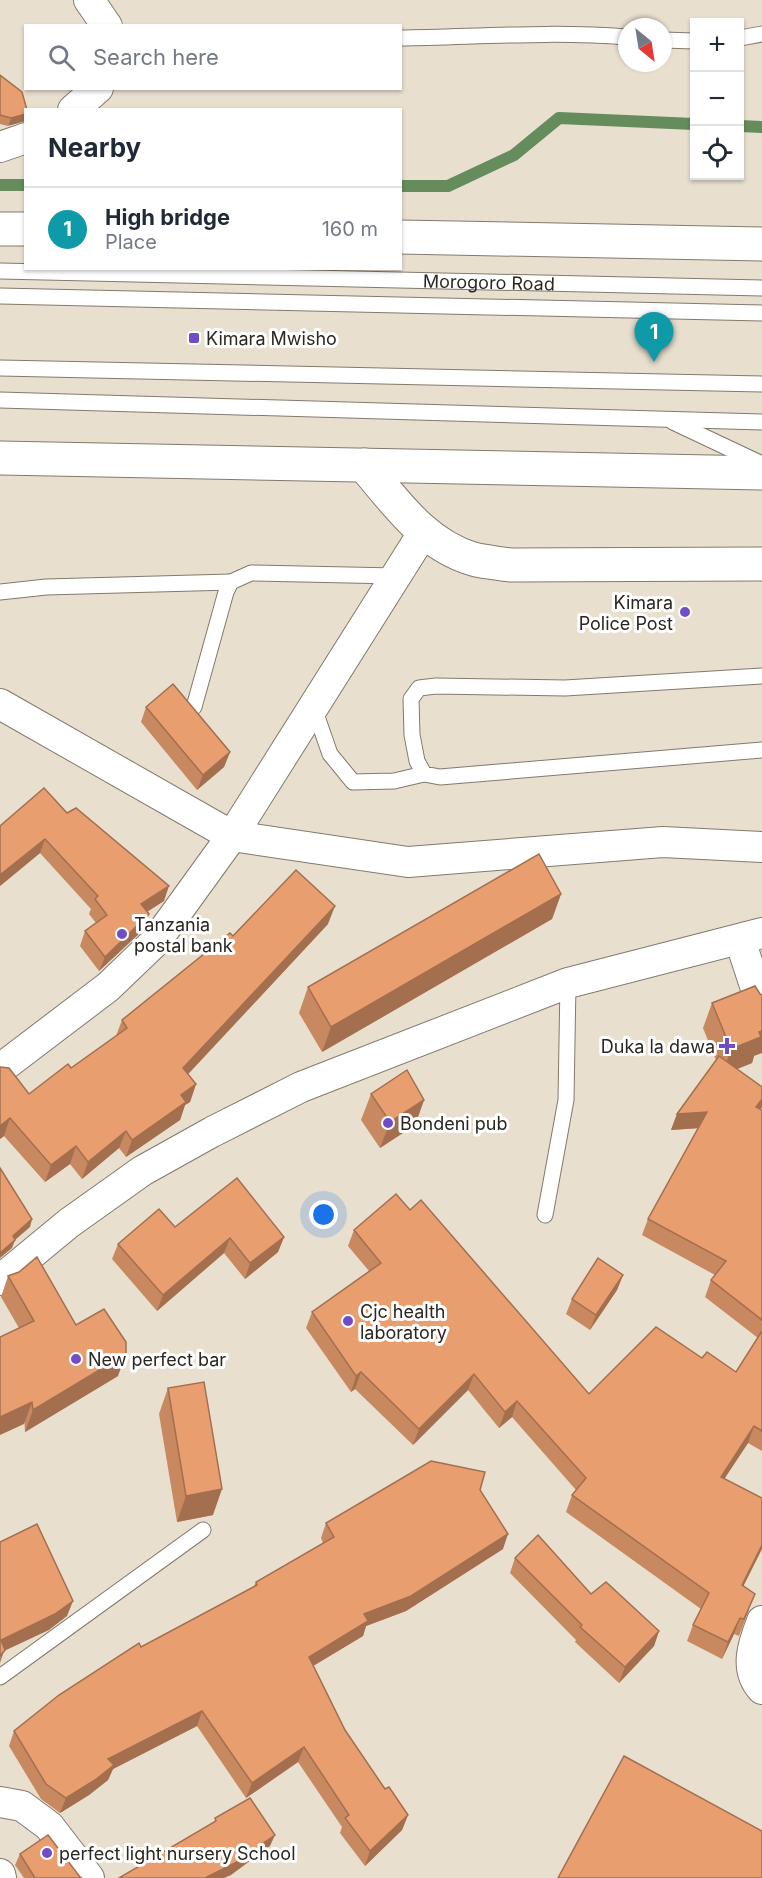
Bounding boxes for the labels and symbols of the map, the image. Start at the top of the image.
north arrow [618,18,672,72]
street label: Morogoro Road [423,270,555,294]
pin: 1 [634,312,674,362]
place label: Kimara Mwisho [206,328,337,349]
marker: Kimara Mwisho [187,331,201,345]
place label: Kimara Police Post [579,592,673,634]
marker: Kimara Police Post [678,605,692,619]
place label: Tanzania postal bank [134,914,233,956]
marker: Tanzania postal bank [115,927,129,941]
place label: Duka la dawa [601,1036,715,1057]
marker: Duka la dawa [720,1039,734,1053]
place label: Bondeni pub [400,1113,507,1134]
marker: Bondeni pub [381,1116,395,1130]
your location [309,1200,338,1229]
place label: Cjc health laboratory [360,1301,447,1343]
marker: Cjc health laboratory [341,1314,355,1328]
place label: New perfect bar [88,1349,226,1370]
marker: New perfect bar [69,1352,83,1366]
place label: perfect light nursery School [59,1843,296,1864]
marker: perfect light nursery School [40,1846,54,1860]

